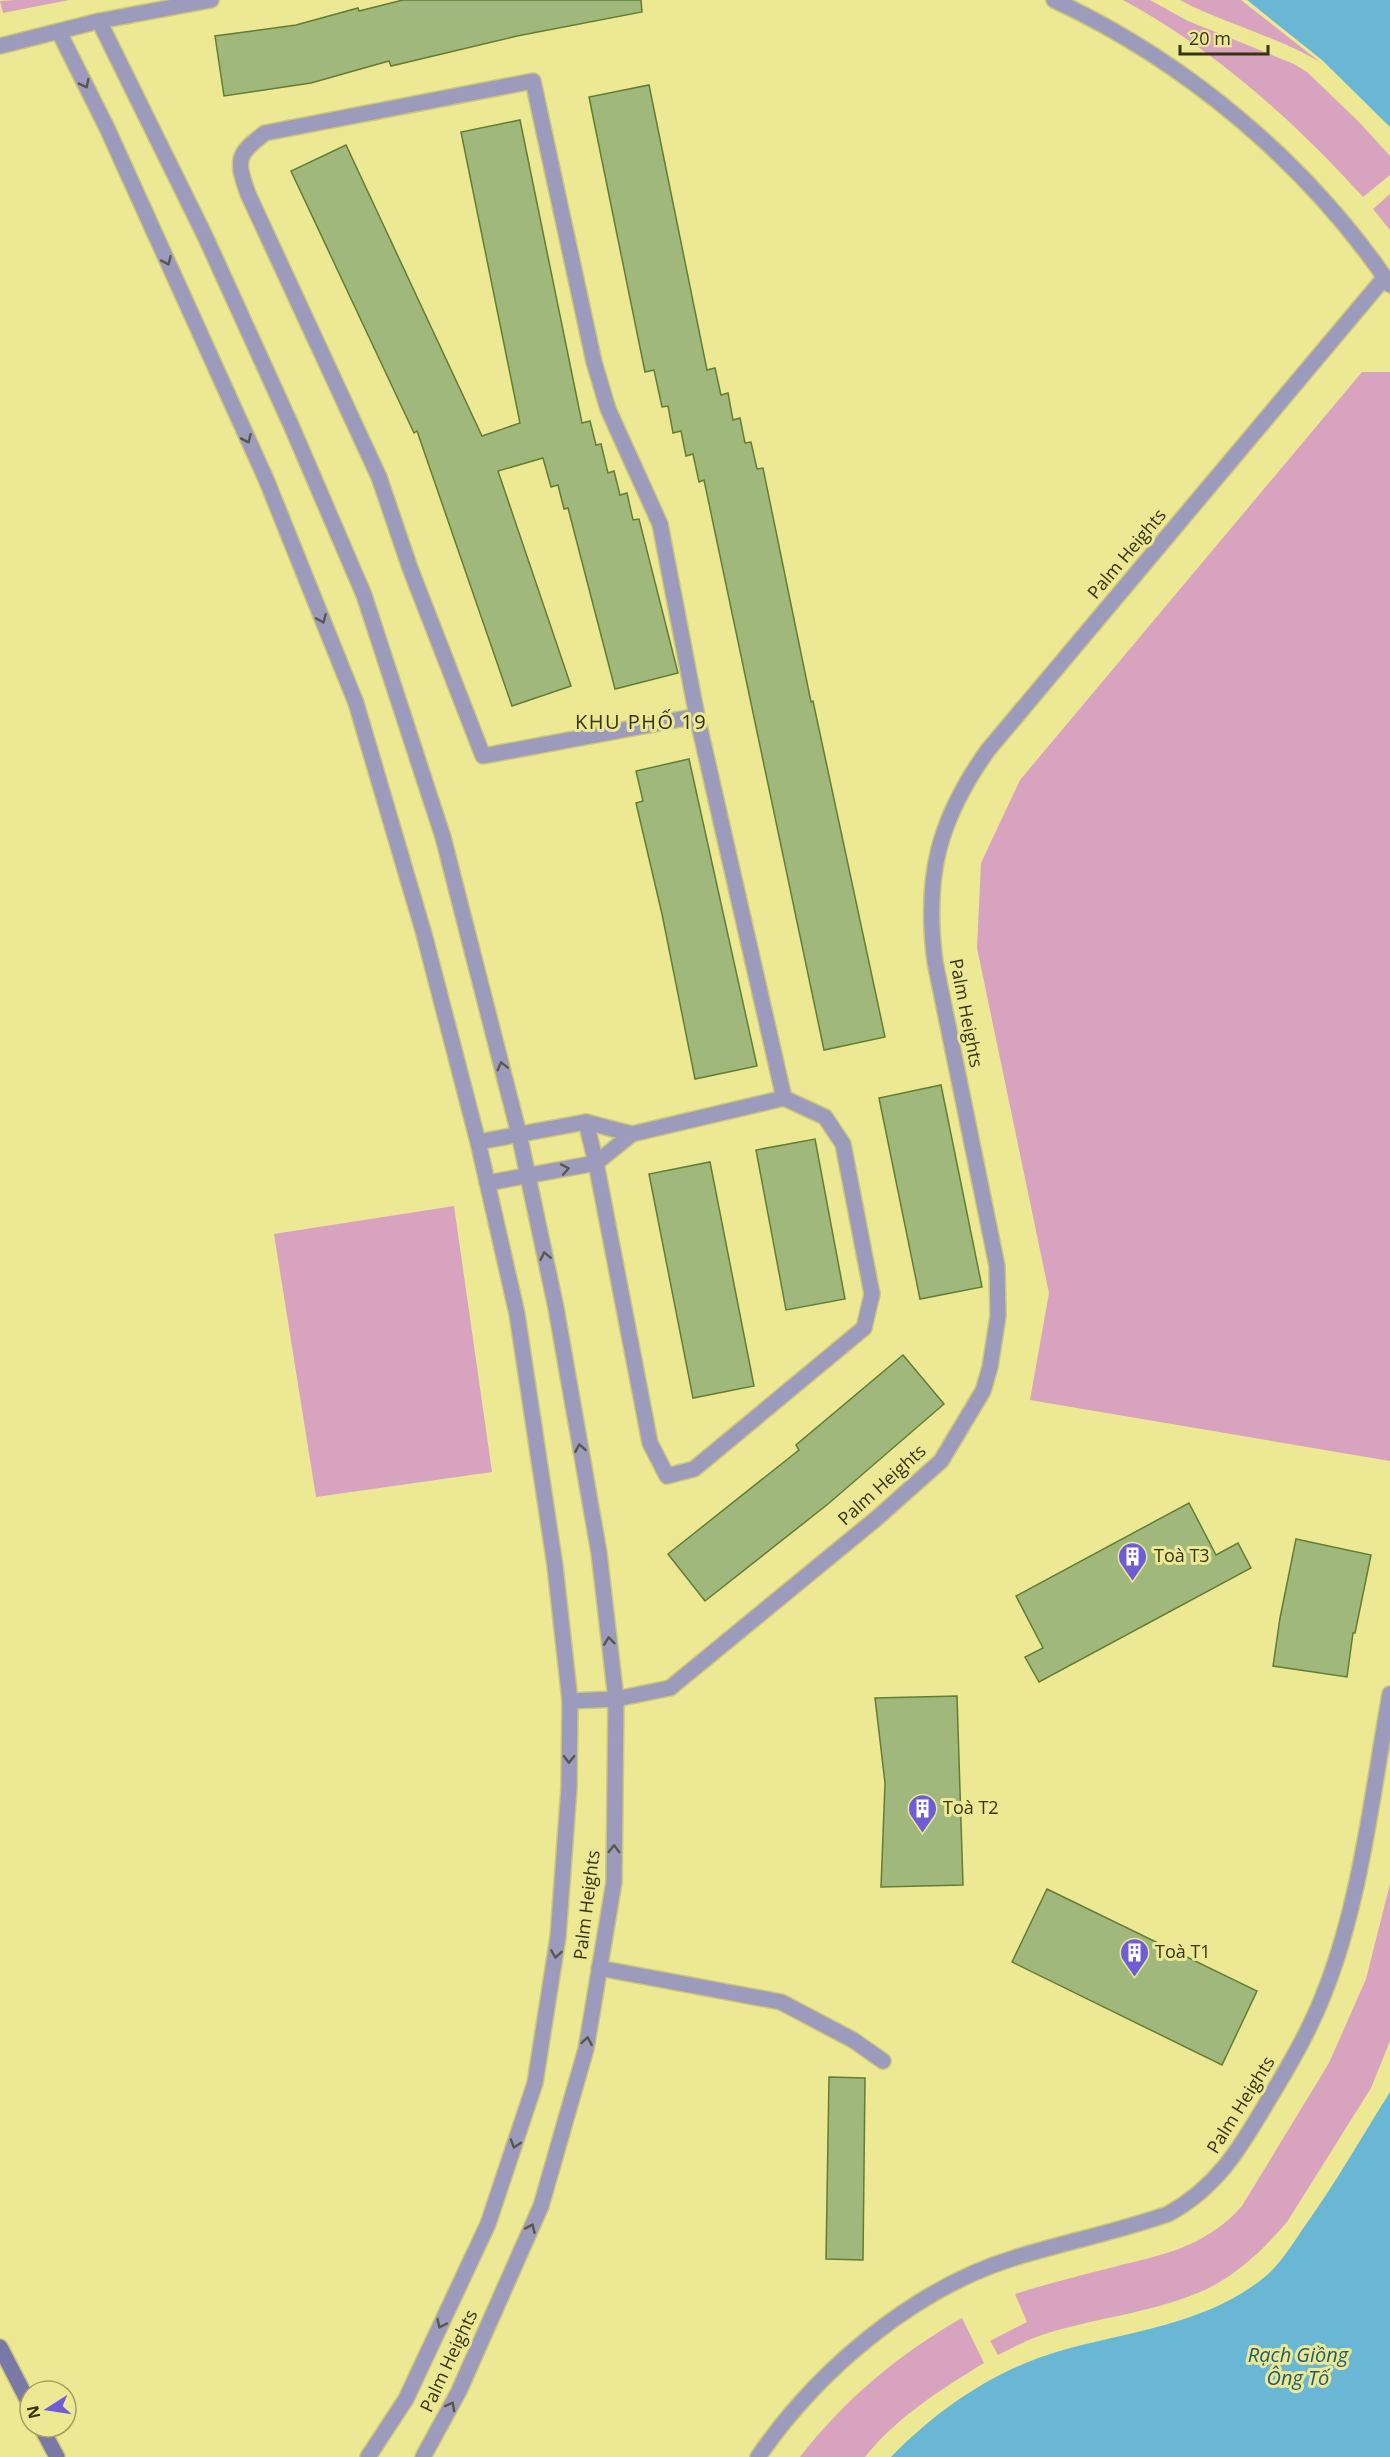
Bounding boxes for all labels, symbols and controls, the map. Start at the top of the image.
scale bar [1180,18,1268,56]
text: 20 m [1189,26,1231,50]
one-way arrow [77,78,89,89]
one-way arrow [159,255,171,266]
one-way arrow [240,432,252,443]
street label: Palm Heights [1082,503,1171,603]
one-way arrow [315,612,327,623]
district label: KHU PHỐ 19 [575,708,707,735]
street label: Palm Heights [945,956,989,1069]
one-way arrow [496,1061,509,1071]
one-way arrow [560,1163,570,1176]
one-way arrow [539,1252,552,1262]
street label: Palm Heights [832,1438,930,1530]
one-way arrow [575,1443,587,1453]
building icon: Toà T3 [1117,1540,1149,1582]
place label: Toà T3 [1154,1543,1210,1567]
one-way arrow [604,1636,616,1645]
one-way arrow [563,1755,575,1764]
building icon: Toà T2 [906,1792,938,1834]
place label: Toà T2 [943,1795,999,1819]
one-way arrow [608,1844,621,1853]
street label: Palm Heights [567,1849,605,1961]
building icon: Toà T1 [1118,1936,1150,1978]
place label: Toà T1 [1155,1939,1211,1963]
one-way arrow [550,1949,562,1959]
one-way arrow [580,2037,593,2047]
street label: Palm Heights [1201,2051,1280,2158]
one-way arrow [510,2138,522,2149]
one-way arrow [524,2223,536,2234]
street label: Palm Heights [414,2305,482,2416]
one-way arrow [437,2318,449,2329]
water label: Rạch Giồng Ông Tố [1248,2341,1349,2391]
north arrow [18,2379,78,2439]
one-way arrow [444,2401,455,2412]
text: N [21,2403,45,2421]

